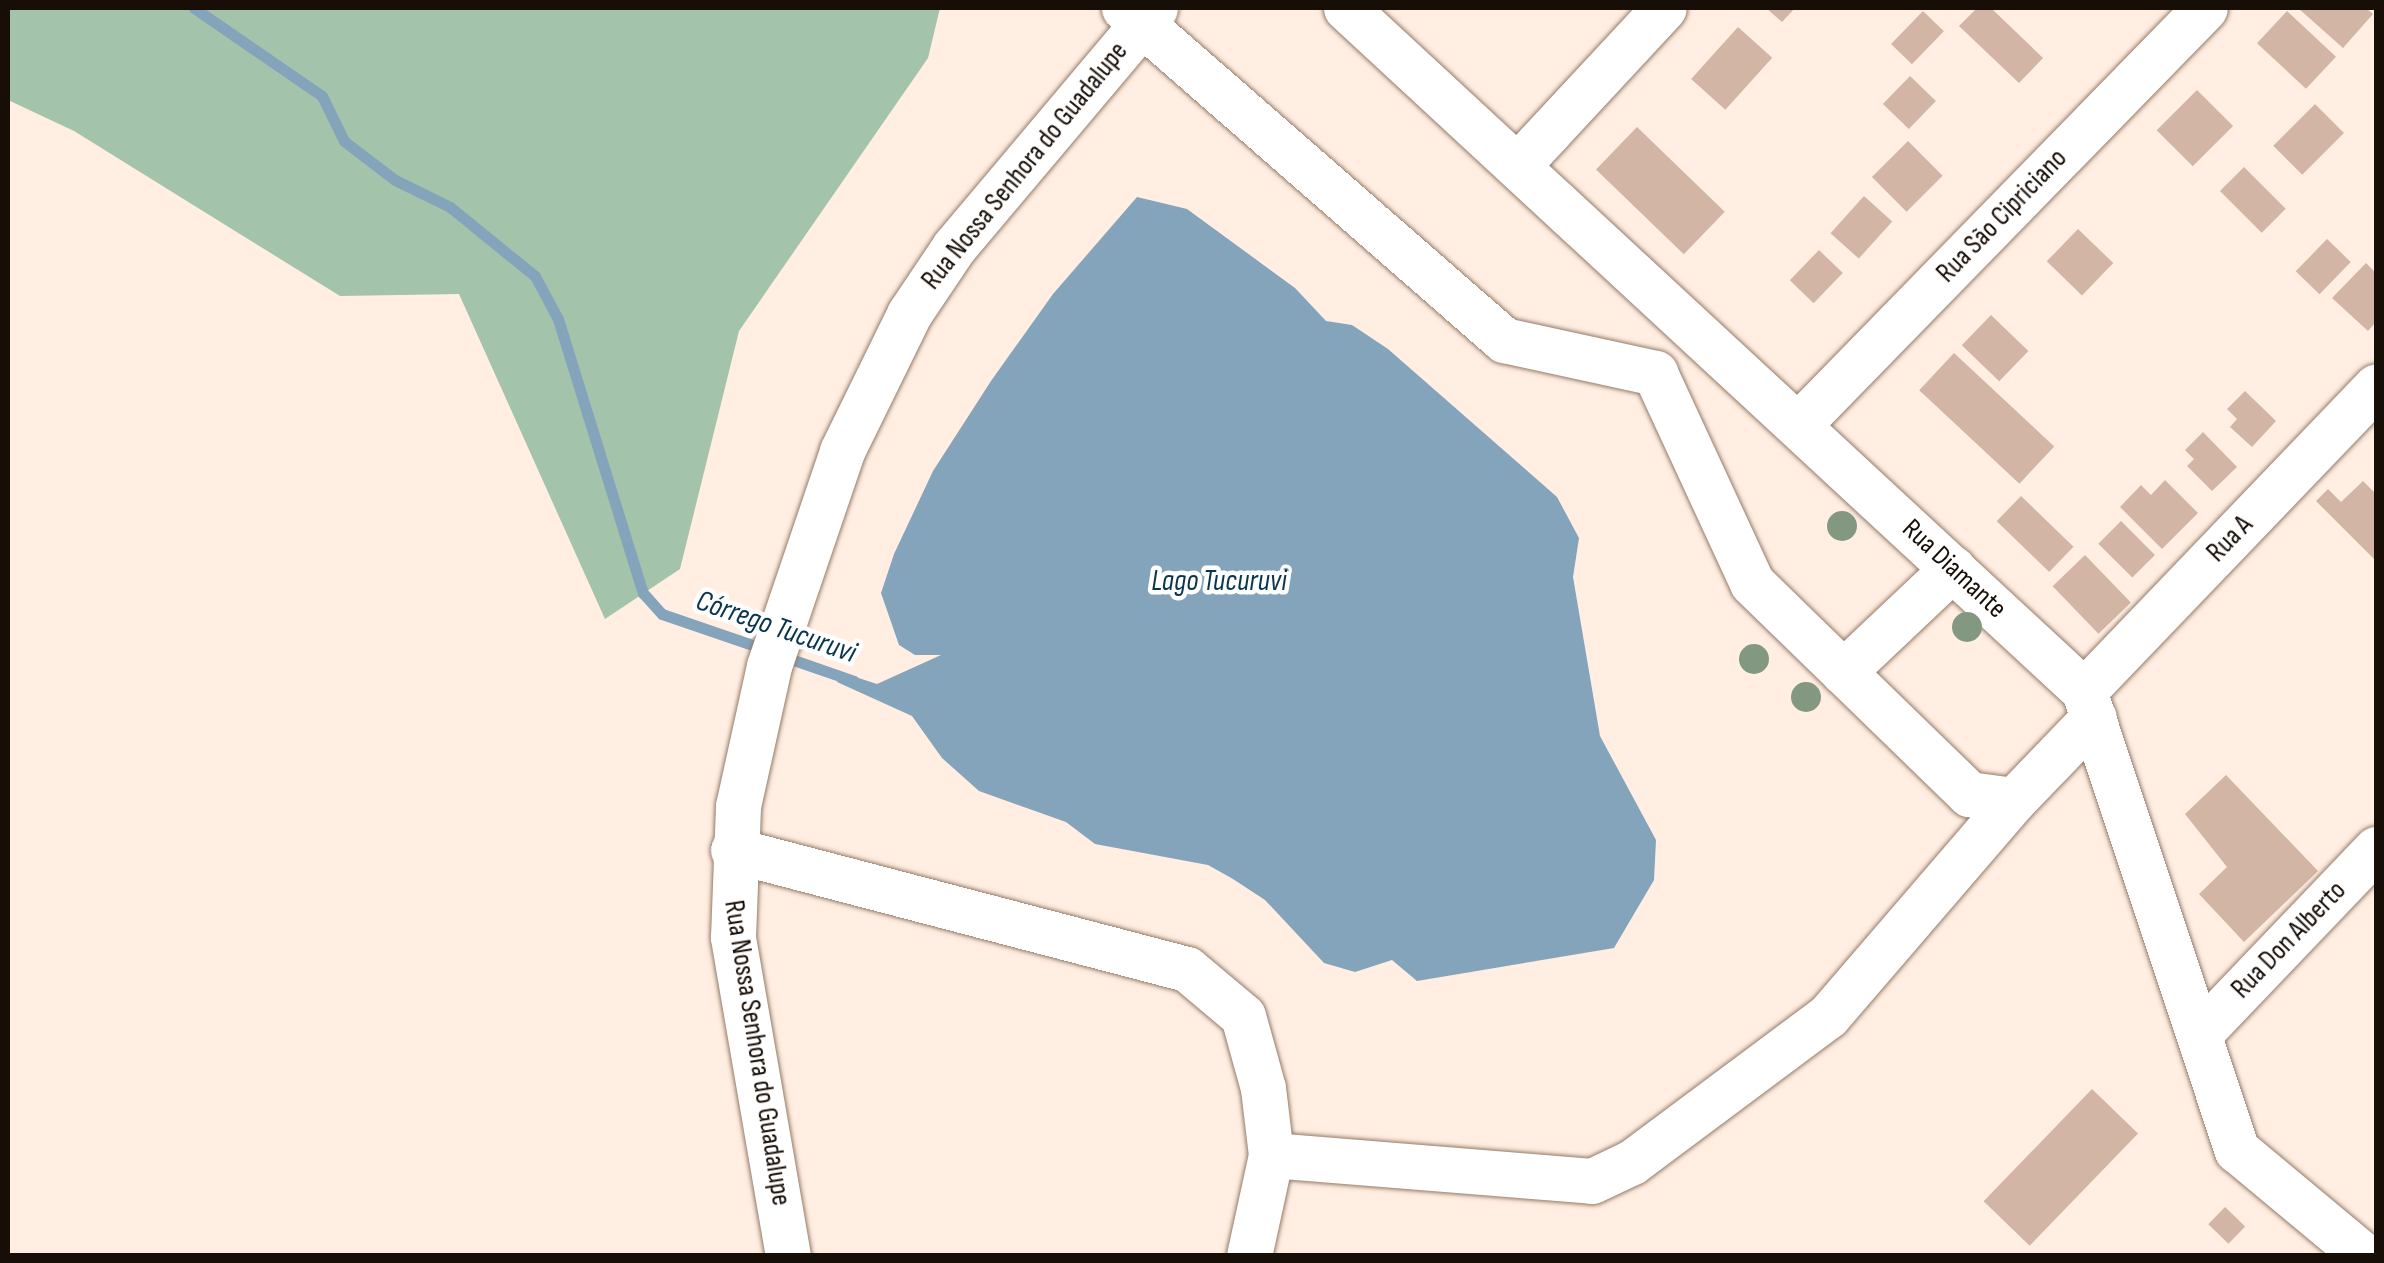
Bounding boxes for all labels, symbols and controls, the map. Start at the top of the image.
street label: Rua Nossa Senhora do Guadalupe [915,35,1135,297]
street label: Rua São Cipriciano [1930,142,2074,290]
street label: Rua A [2200,509,2260,569]
street label: Rua Diamante [1895,512,2013,626]
water label: Lago Tucuruvi [1151,563,1287,599]
water label: Córrego Tucuruvi [691,583,861,671]
street label: Rua Don Alberto [2225,874,2353,1006]
street label: Rua Nossa Senhora do Guadalupe [716,898,798,1208]

